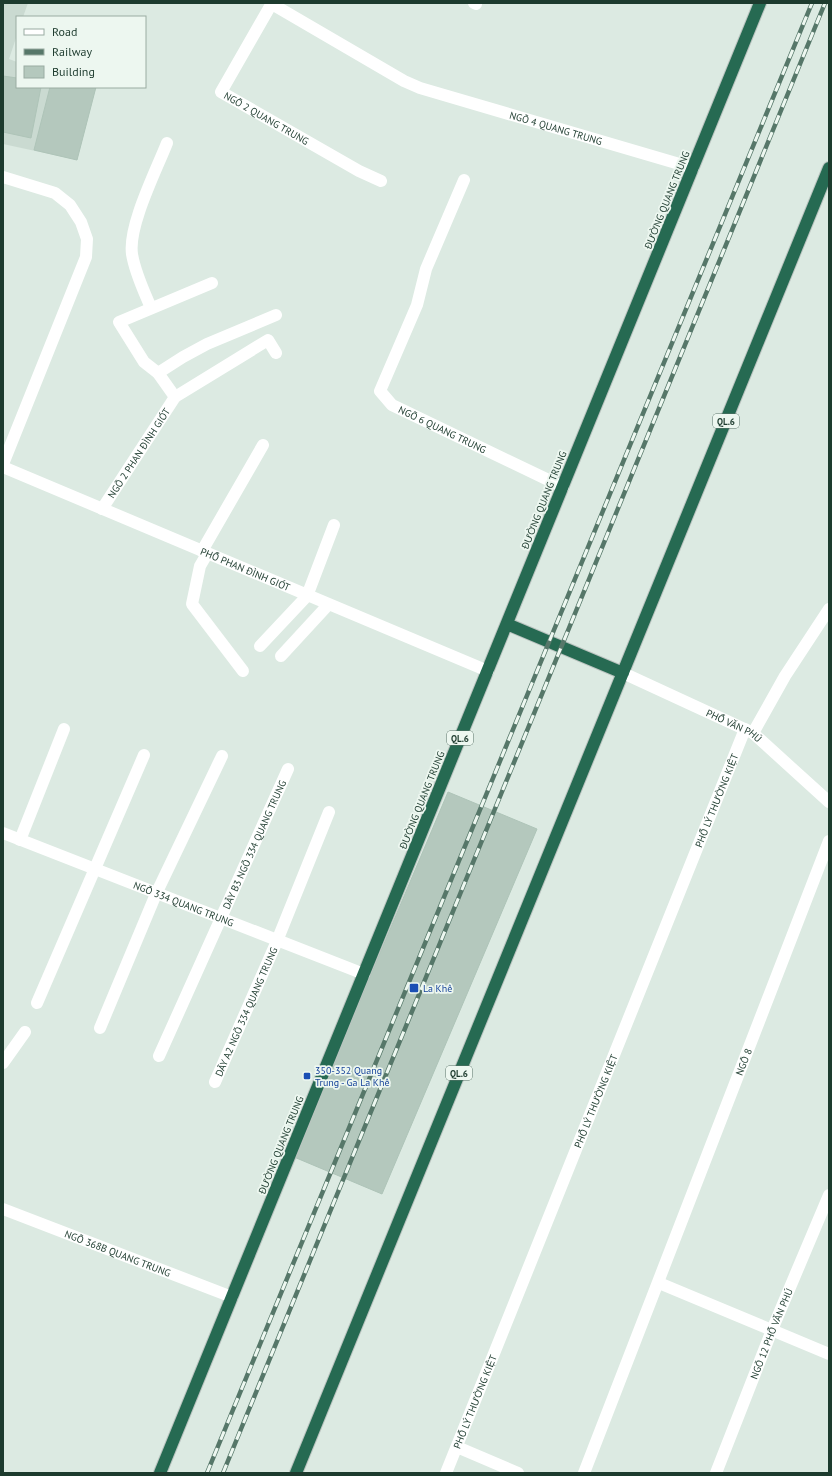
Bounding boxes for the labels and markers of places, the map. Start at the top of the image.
marker: La Khê [408,982,420,994]
place label: La Khê [423,982,452,995]
place label: 350-352 Quang Trung - Ga La Khê [315,1064,389,1089]
marker: 350-352 Quang Trung - Ga La Khê [302,1071,312,1081]

